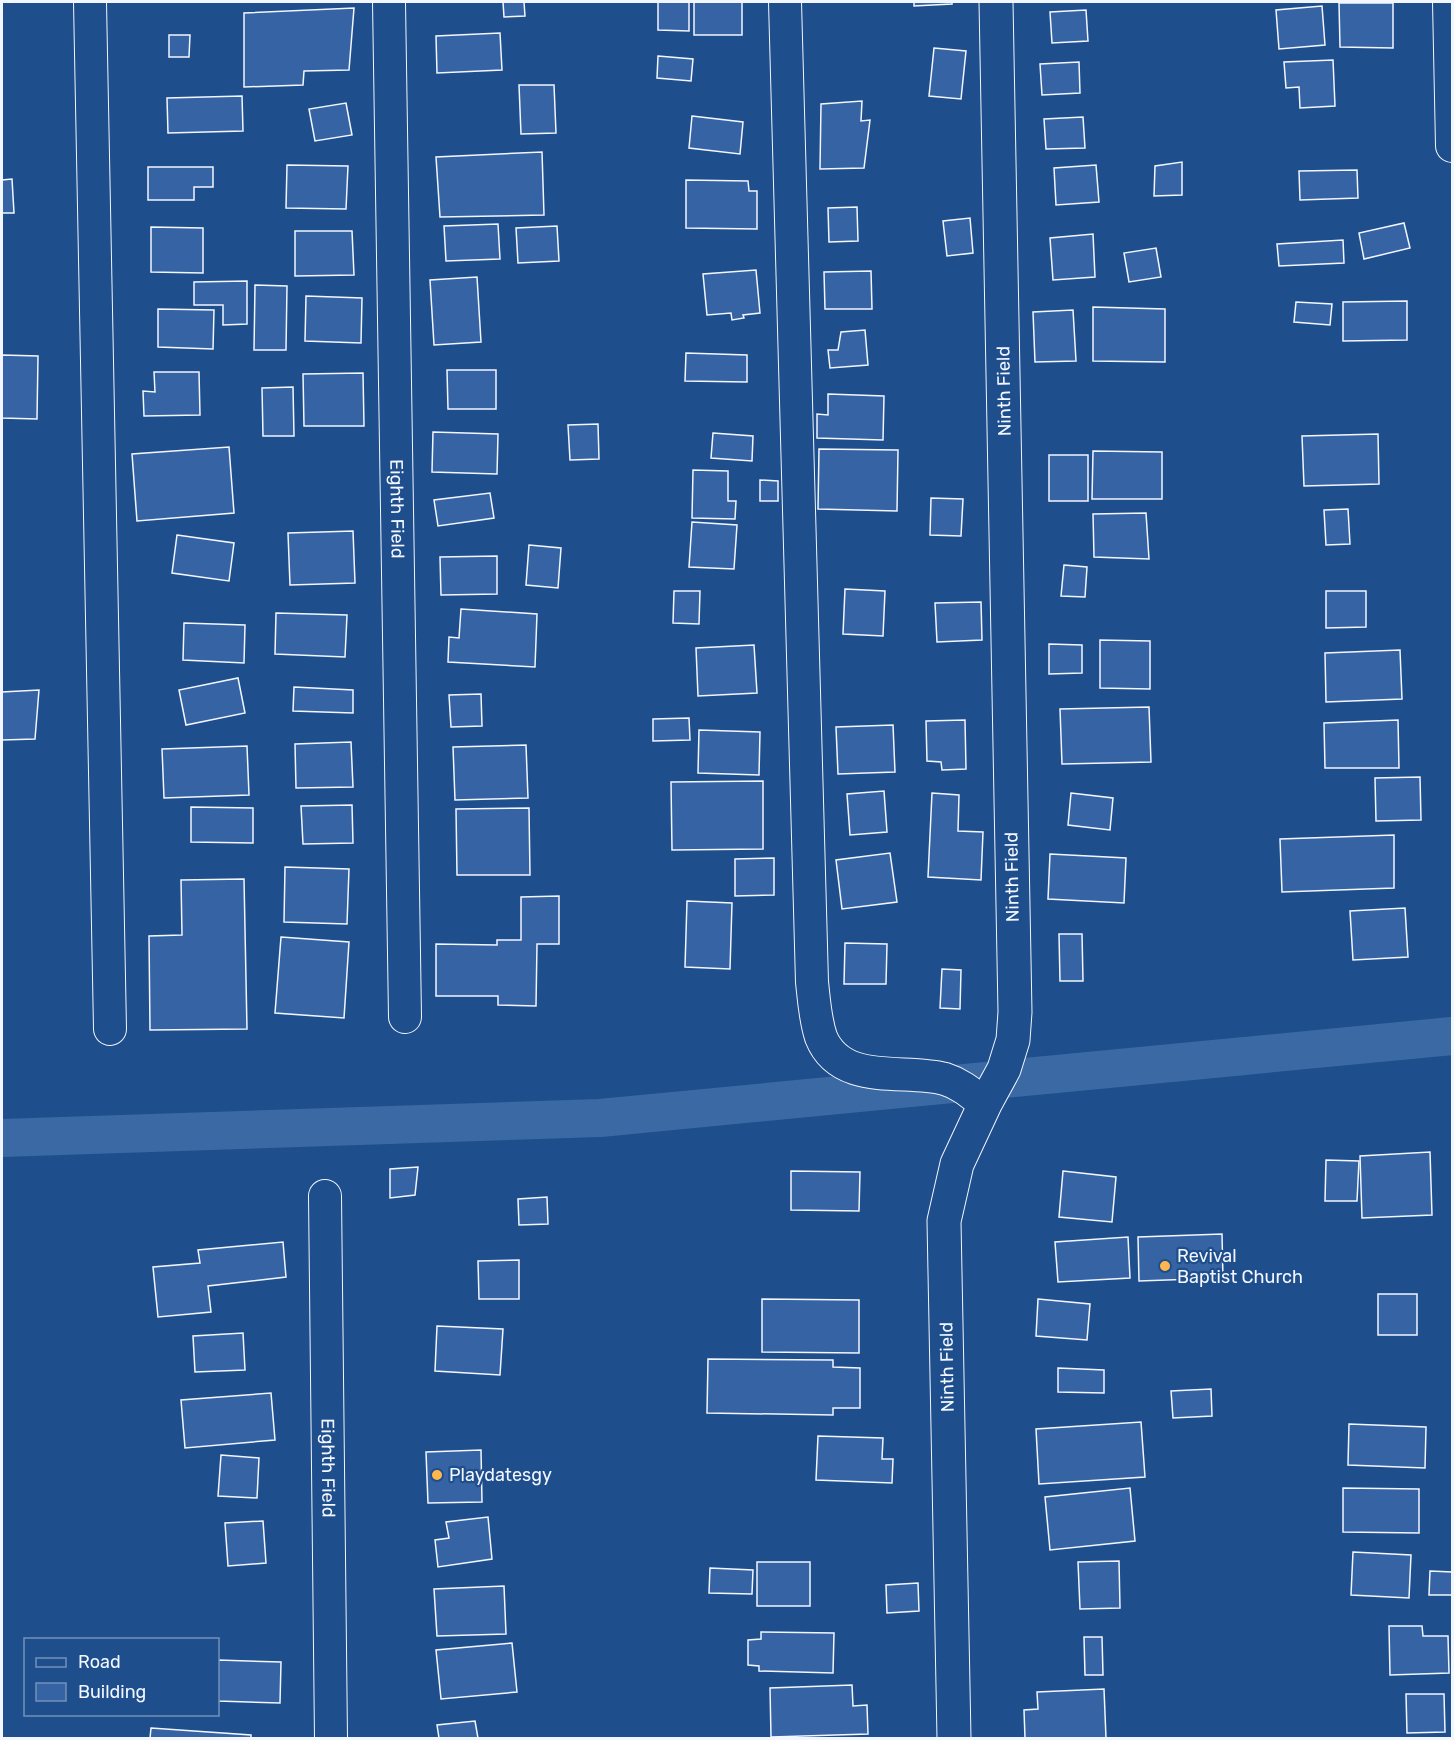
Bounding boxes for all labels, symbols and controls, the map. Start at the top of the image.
street label: Ninth Field [992,346,1016,436]
street label: Eighth Field [385,459,409,559]
street label: Ninth Field [1000,832,1024,922]
place label: Revival Baptist Church [1177,1245,1303,1288]
marker: Revival Baptist Church [1158,1259,1172,1273]
street label: Ninth Field [935,1322,959,1412]
street label: Eighth Field [316,1418,340,1518]
place label: Playdatesgy [449,1464,552,1486]
marker: Playdatesgy [430,1468,444,1482]
legend [24,1638,219,1716]
text: Road [78,1651,121,1673]
text: Building [78,1681,146,1703]

